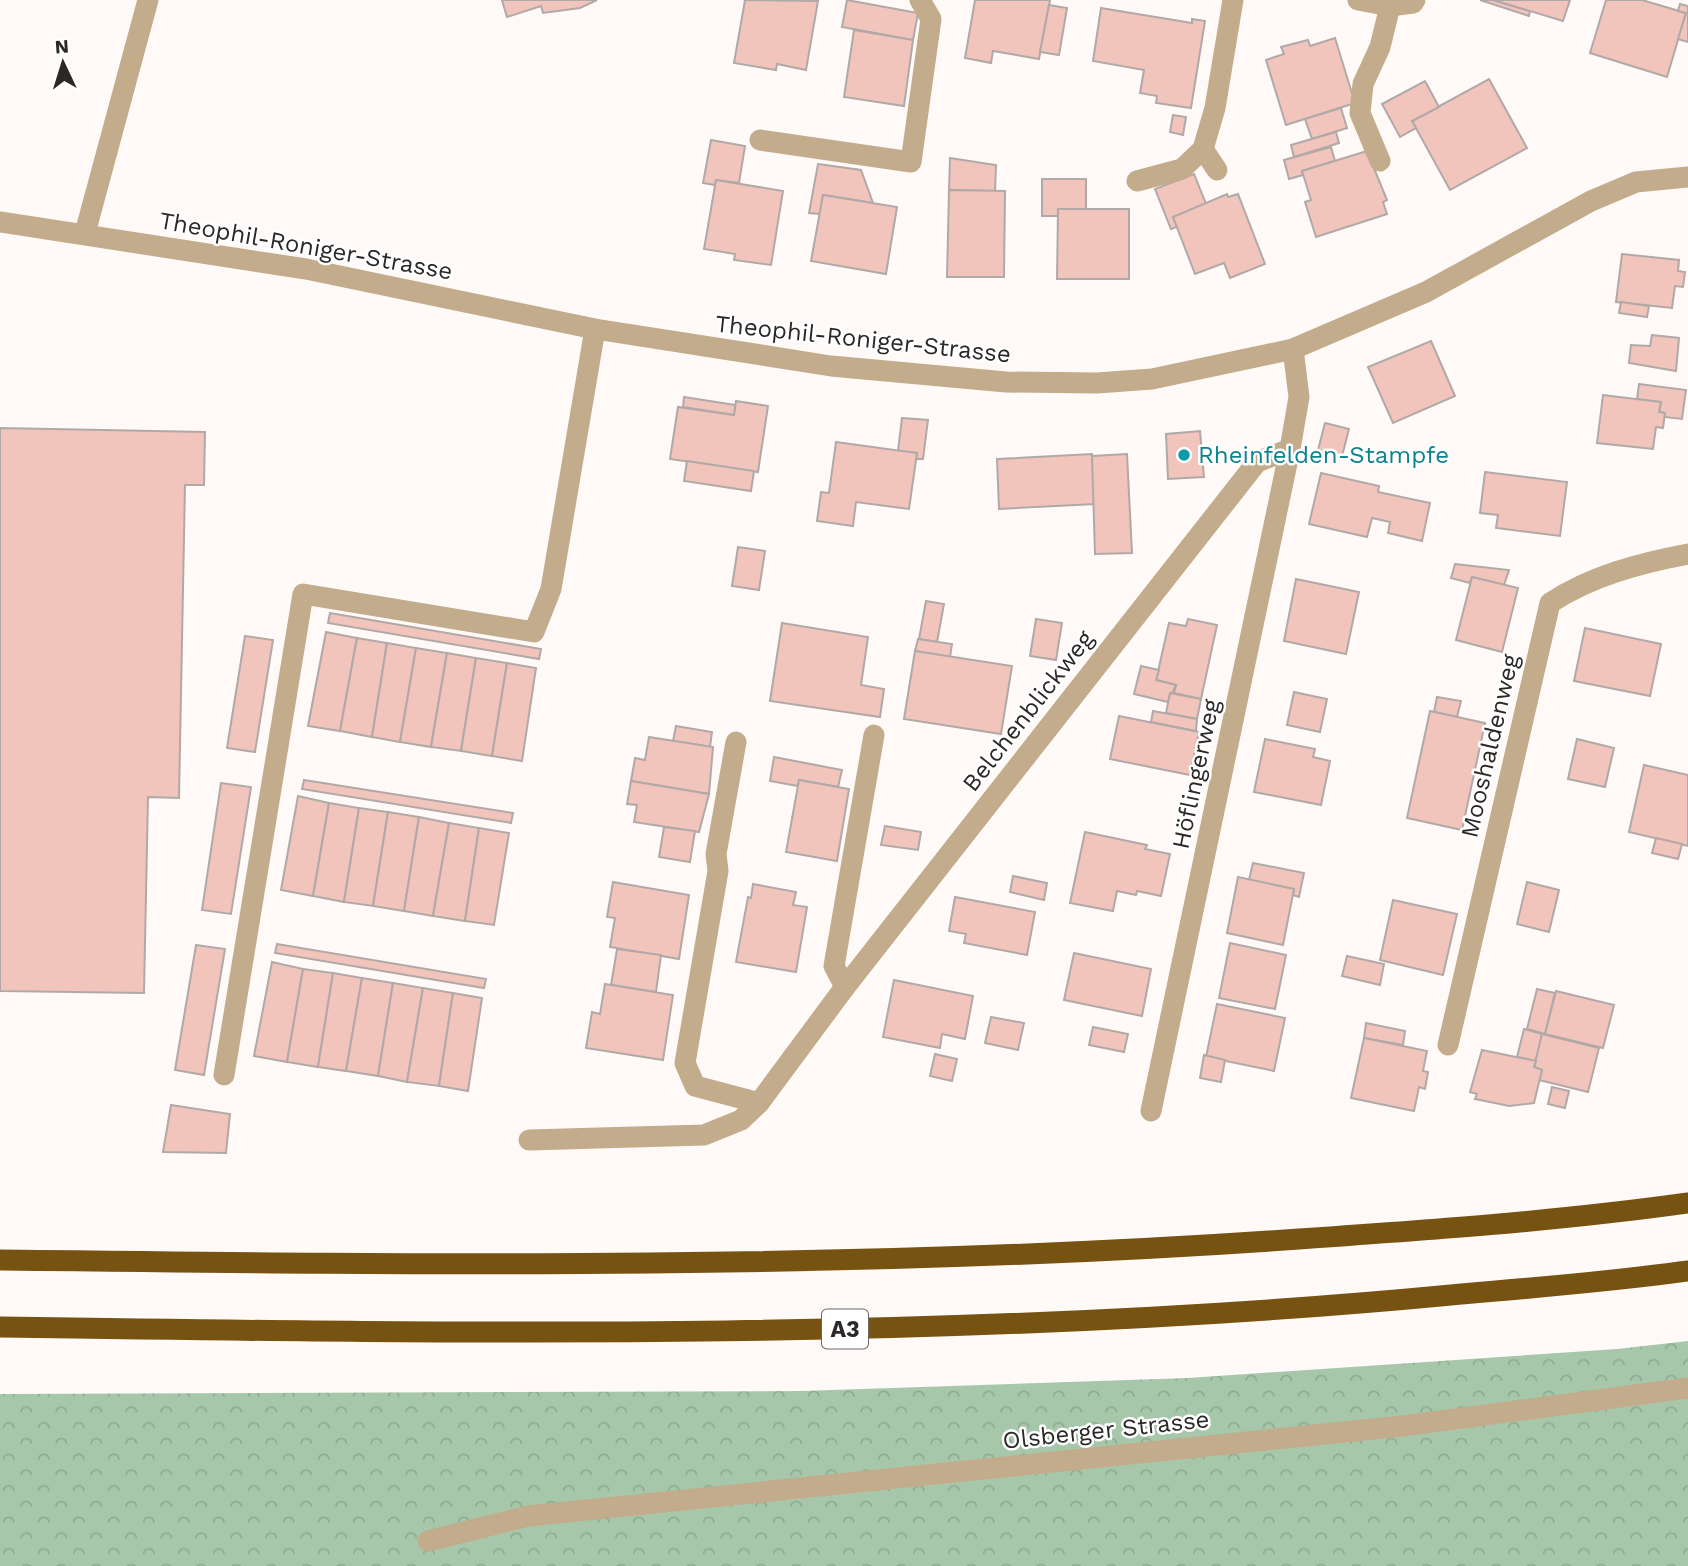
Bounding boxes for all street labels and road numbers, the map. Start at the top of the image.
street label: Theophil-Roniger-Strasse [157,206,455,286]
street label: Theophil-Roniger-Strasse [714,310,1012,368]
street label: Belchenblickweg [957,625,1100,797]
street label: Mooshaldenweg [1455,651,1525,840]
street label: Höflingerweg [1166,696,1226,851]
road number: A3 [822,1310,868,1348]
street label: Olsberger Strasse [1001,1405,1211,1455]

